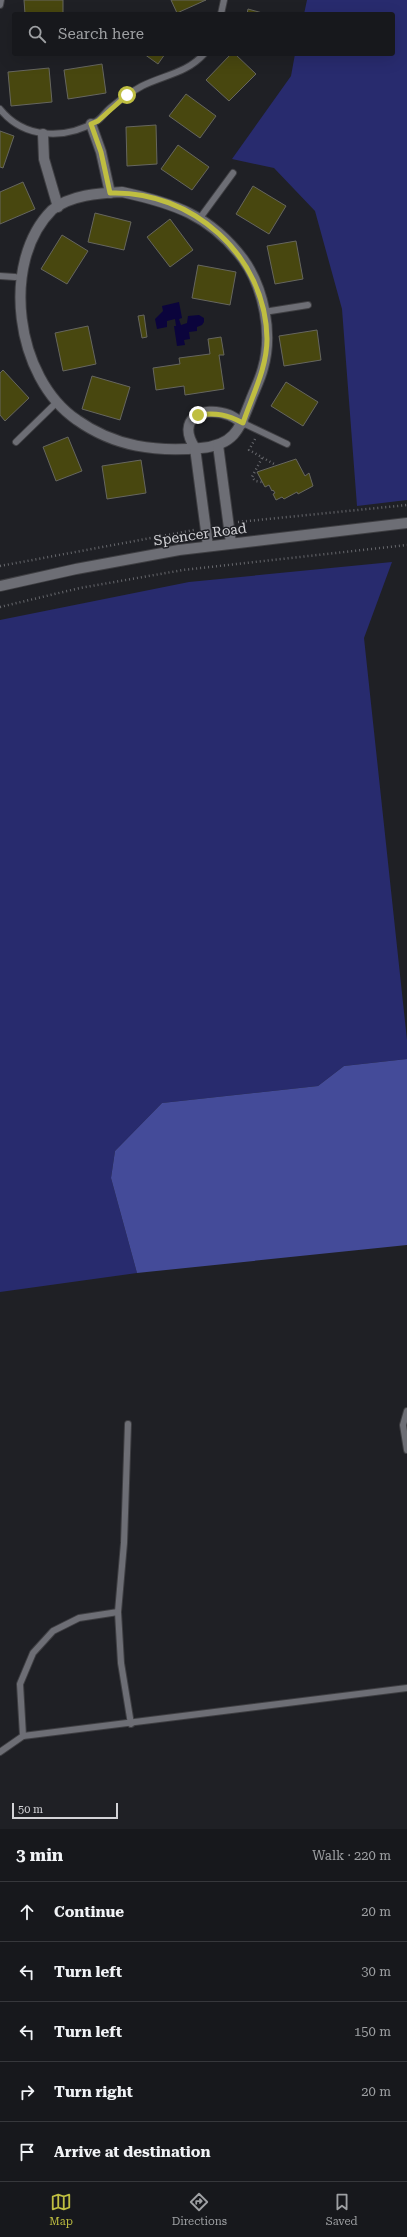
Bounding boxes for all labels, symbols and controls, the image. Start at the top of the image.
search box [12,12,395,56]
icon: search [26,23,48,45]
text: Search here [58,25,144,43]
route start [118,86,136,104]
route end [189,406,207,424]
street label: Spencer Road [152,520,248,548]
scale bar [12,1801,118,1820]
text: 50 m [18,1803,43,1816]
text: 3 min [16,1845,63,1865]
text: Walk · 220 m [312,1848,391,1863]
icon: ahead [16,1901,38,1923]
text: Continue [54,1903,124,1921]
text: 20 m [361,1904,391,1919]
icon: left [16,1961,38,1983]
text: Turn left [54,1963,122,1981]
text: 30 m [361,1964,391,1979]
icon: left [16,2021,38,2043]
text: Turn left [54,2023,122,2041]
text: 150 m [354,2024,391,2039]
icon: right [16,2081,38,2103]
text: Turn right [54,2083,133,2101]
text: 20 m [361,2084,391,2099]
icon: arrive [16,2141,38,2163]
text: Arrive at destination [54,2143,210,2161]
tab: Map [49,2191,73,2228]
tab: Directions [172,2191,227,2228]
tab: Saved [326,2191,358,2228]

